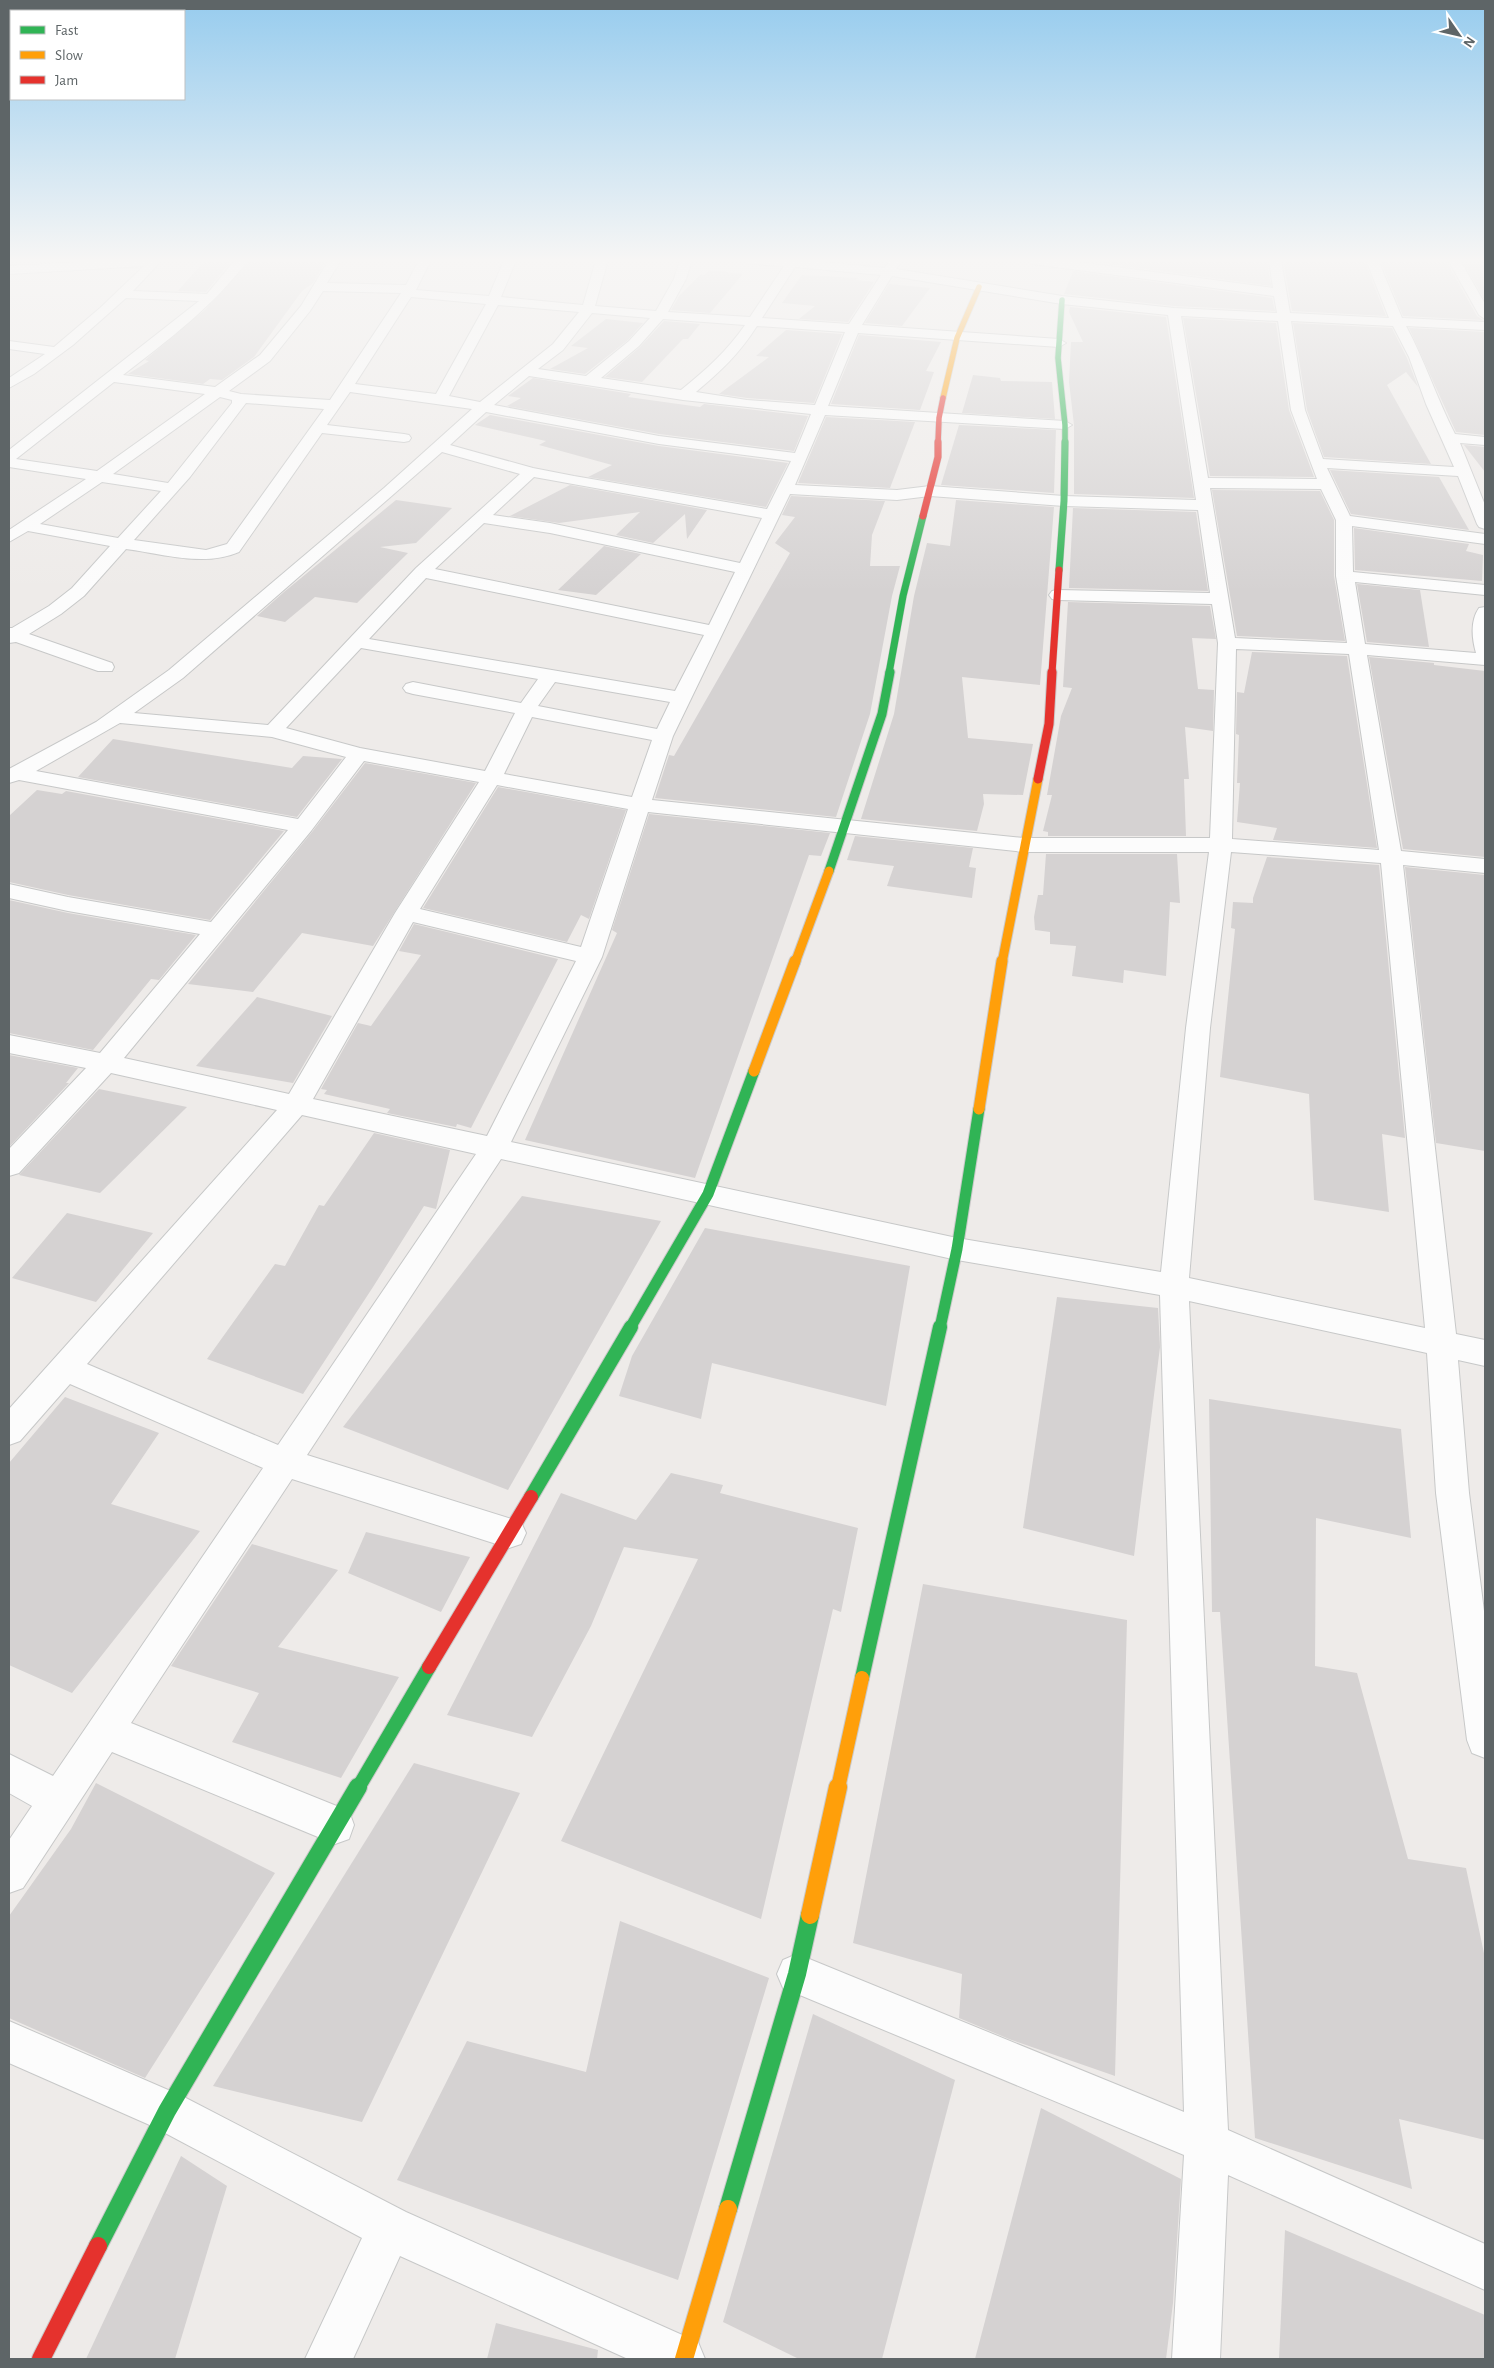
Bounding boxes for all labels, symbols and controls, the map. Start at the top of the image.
legend [10,10,185,100]
north arrow [1434,10,1484,60]
text: Fast [55,23,79,38]
text: N [1460,34,1477,50]
text: Slow [55,48,83,63]
text: Jam [55,73,78,88]

